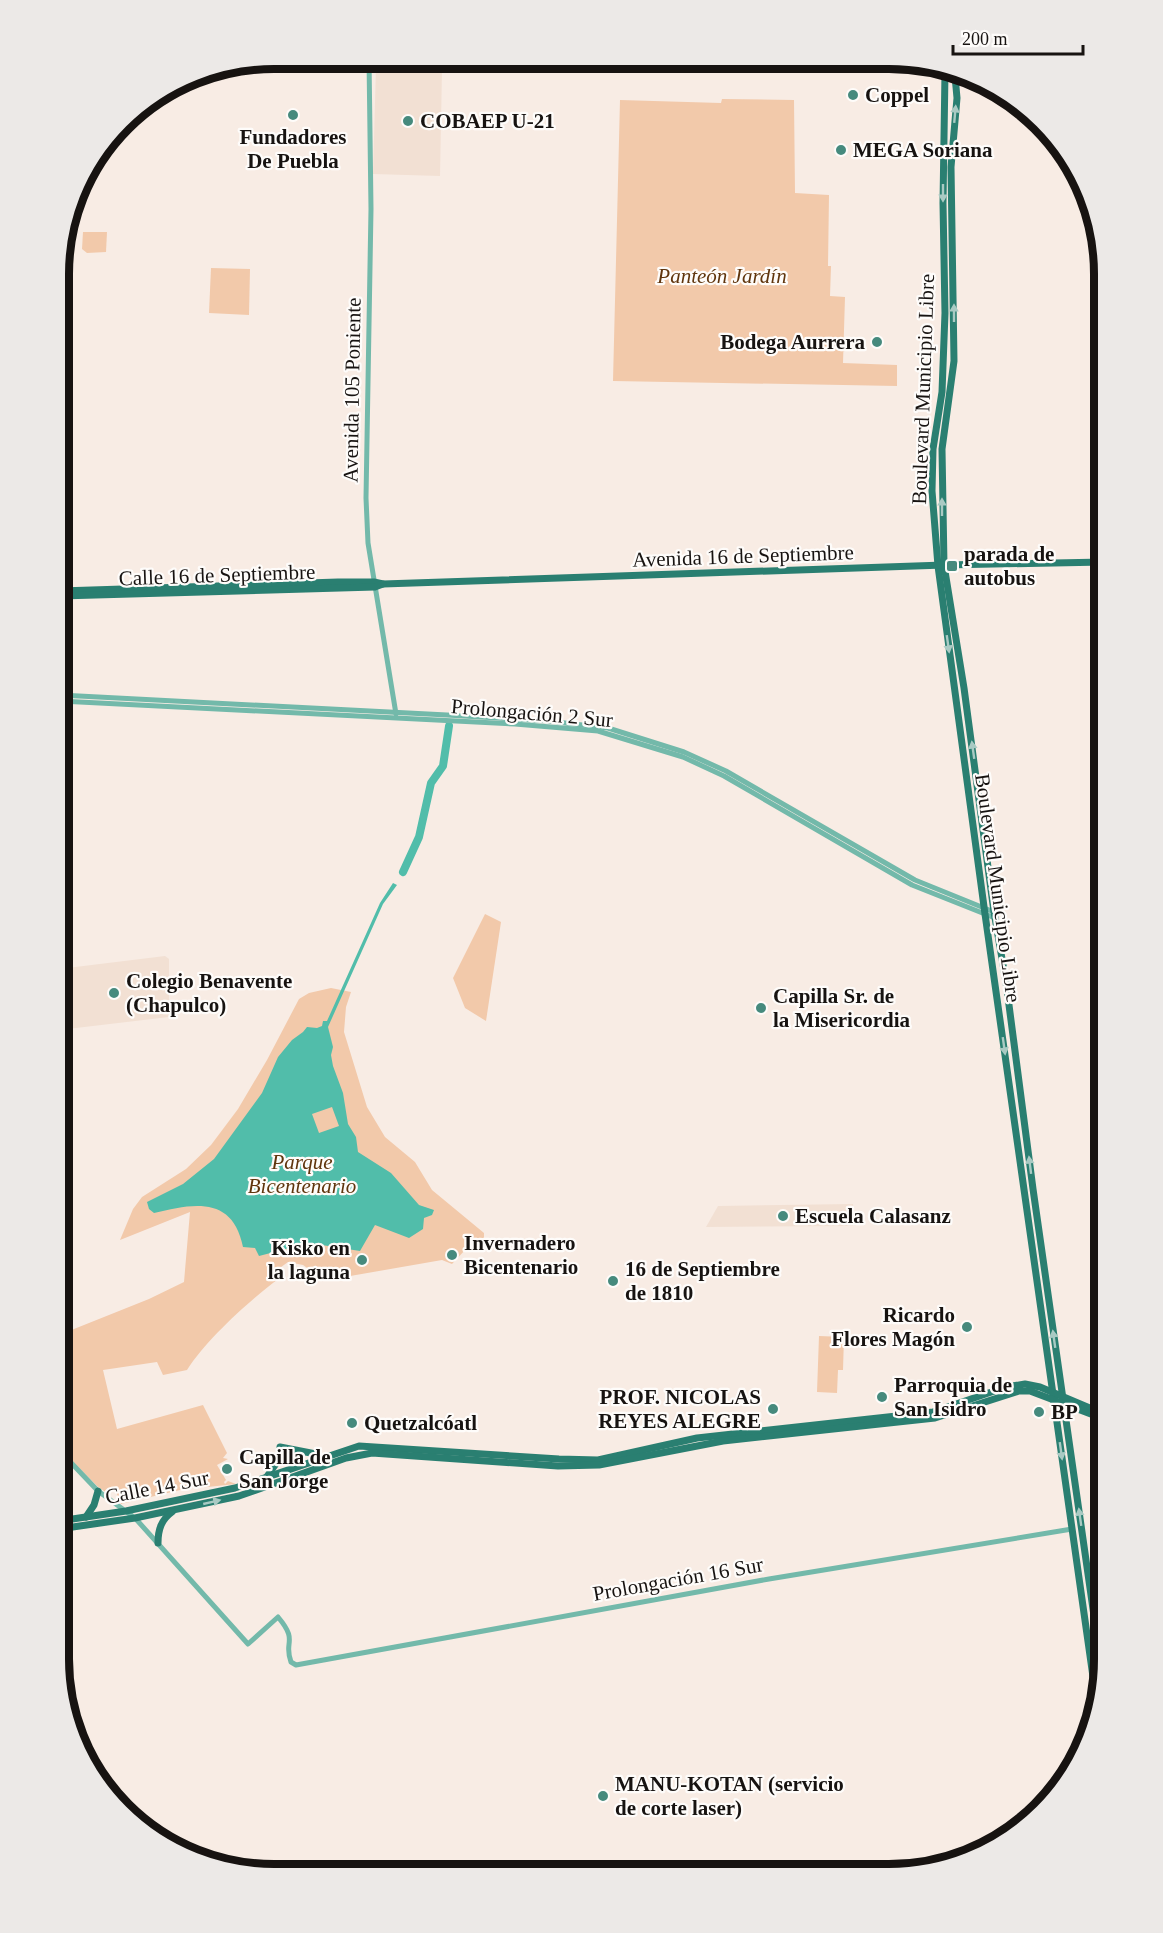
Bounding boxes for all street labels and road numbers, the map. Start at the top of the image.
street label: Boulevard Municipio Libre [907,273,939,505]
street label: Avenida 105 Poniente [338,297,366,483]
street label: Avenida 16 de Septiembre [632,540,854,572]
street label: Calle 16 de Septiembre [118,560,316,590]
street label: Prolongación 2 Sur [450,694,614,732]
street label: Boulevard Municipio Libre [970,772,1026,1004]
street label: Calle 14 Sur [103,1465,211,1509]
street label: Prolongación 16 Sur [591,1552,765,1606]

